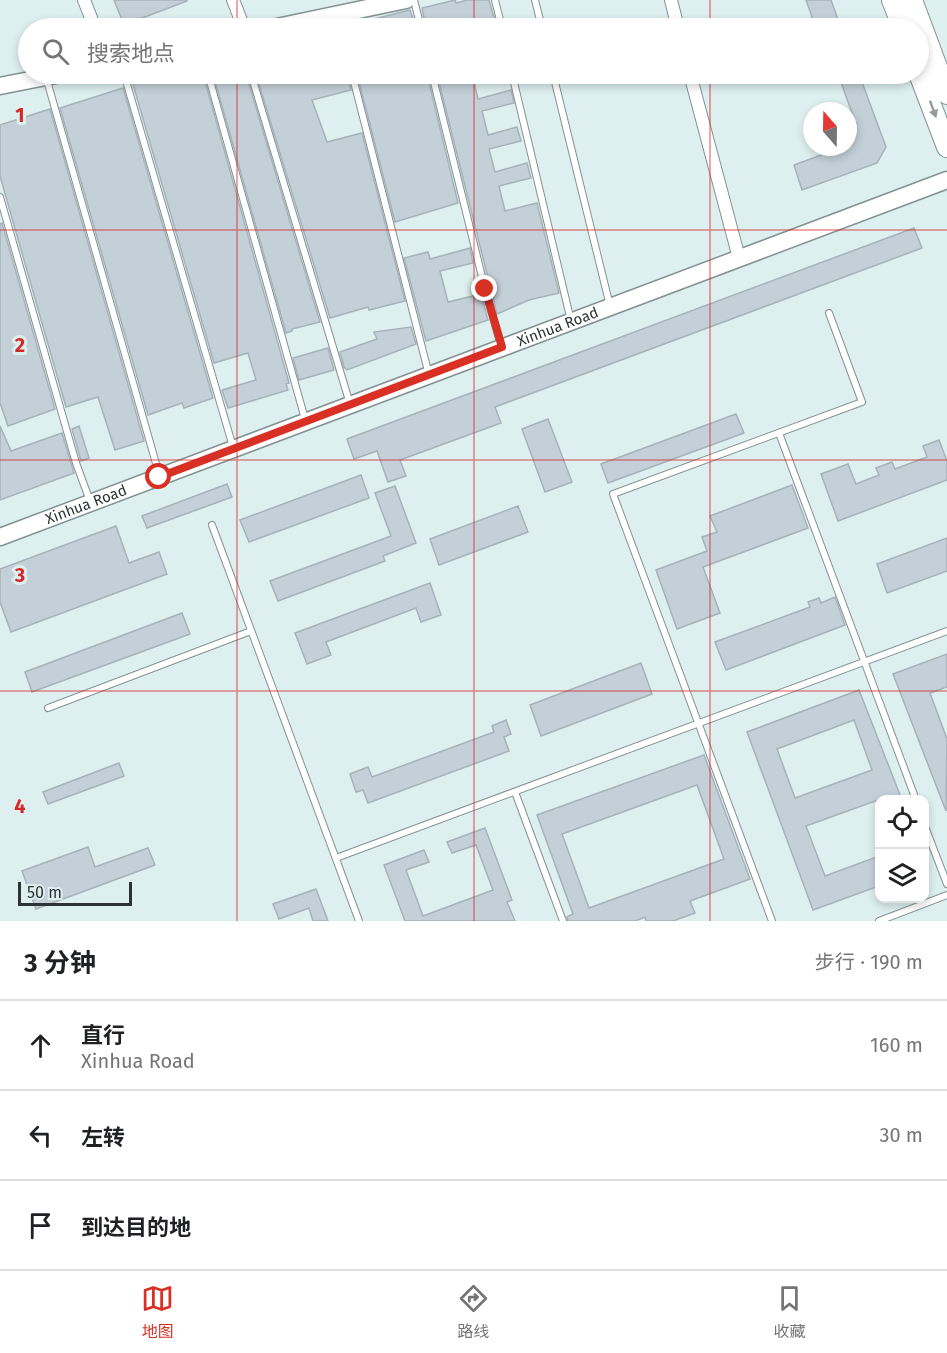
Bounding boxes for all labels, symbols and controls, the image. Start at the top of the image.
search box [18,18,929,84]
icon: search [39,35,72,68]
text: 搜索地点 [87,40,175,67]
one-way arrow [928,100,938,118]
north arrow [803,102,857,156]
text: 1 [15,103,25,127]
route end [471,275,497,301]
street label: Xinhua Road [515,303,601,350]
text: 2 [15,333,25,357]
route start [145,463,171,489]
street label: Xinhua Road [43,481,129,528]
text: 3 [14,563,25,587]
text: 4 [14,794,26,818]
map controls [875,795,929,903]
button: locate [875,795,929,849]
button: layers [875,849,929,903]
scale bar [18,879,132,906]
text: 50 m [27,883,62,902]
text: 3 分钟 [24,948,96,979]
text: 步行 · 190 m [815,950,923,974]
text: 直行 [81,1022,125,1049]
icon: ahead [24,1029,57,1062]
text: 160 m [870,1033,923,1057]
text: Xinhua Road [81,1049,195,1073]
icon: left [24,1119,57,1152]
text: 30 m [879,1123,923,1147]
text: 左转 [81,1124,125,1151]
icon: arrive [24,1209,57,1242]
text: 到达目的地 [81,1214,191,1241]
tab: 地图 [141,1282,174,1342]
tab: 路线 [457,1282,490,1342]
tab: 收藏 [773,1282,806,1342]

